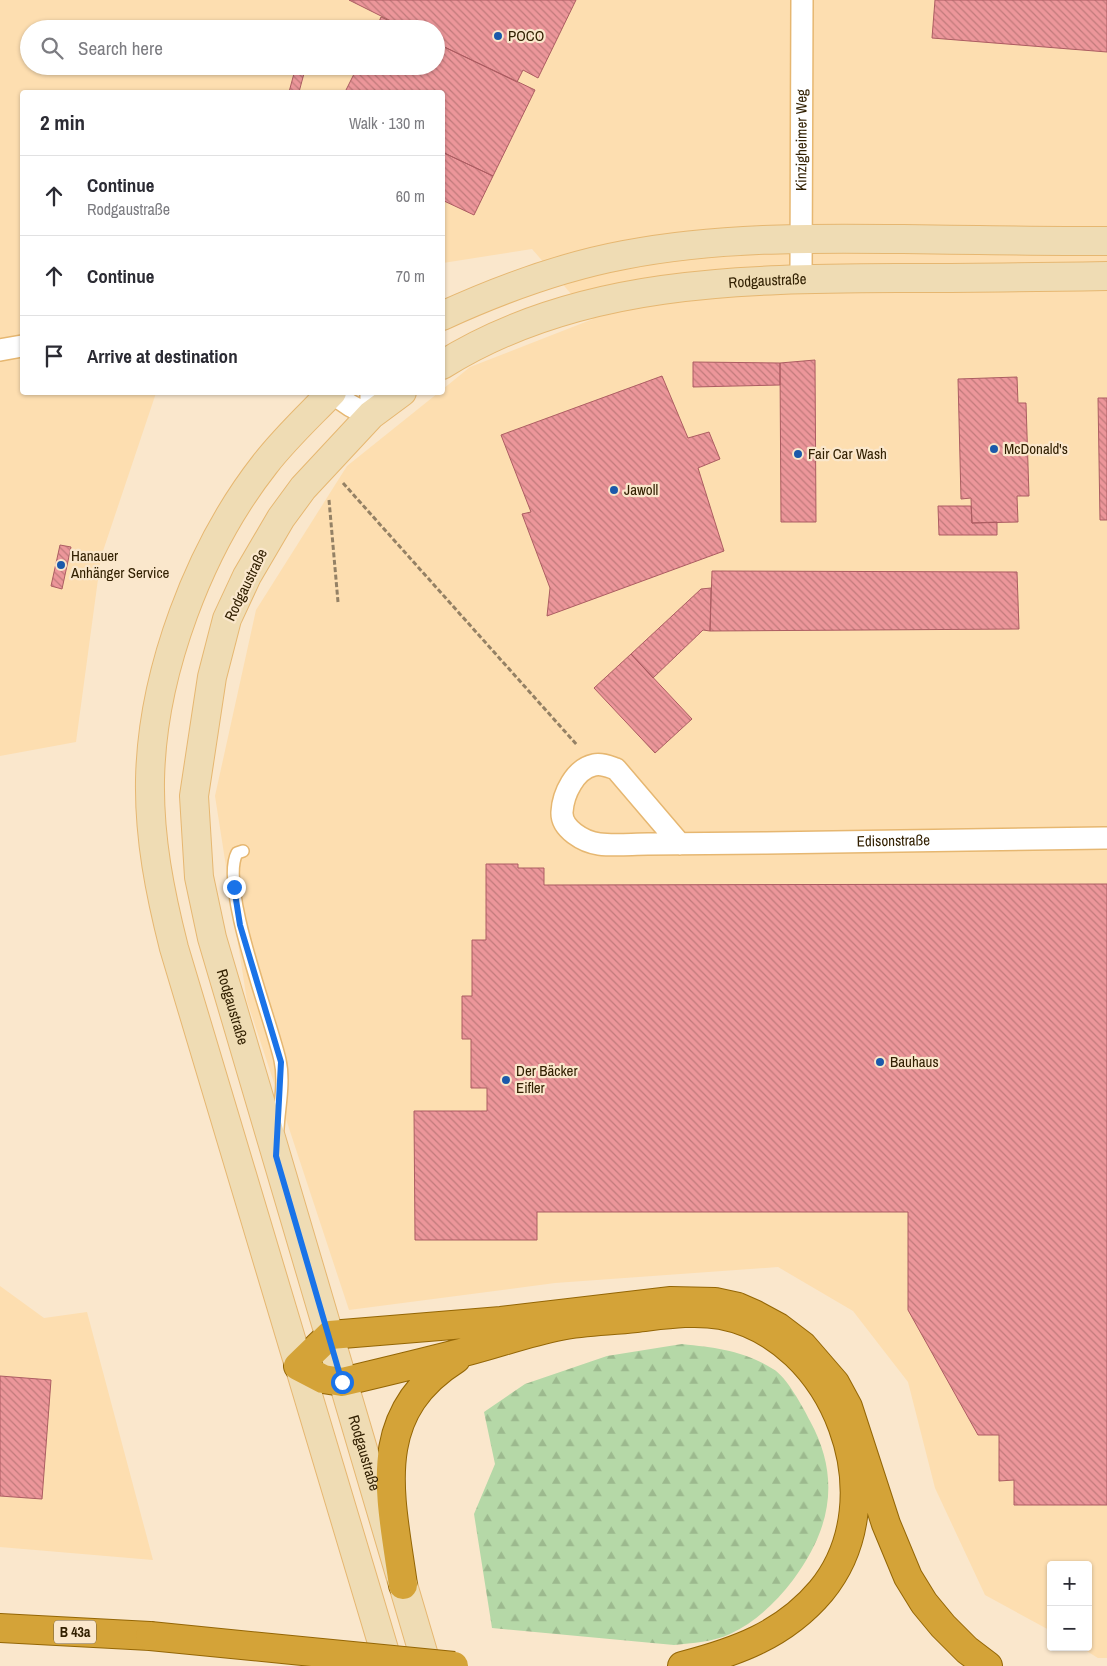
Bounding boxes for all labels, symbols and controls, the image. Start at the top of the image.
search box [20,20,445,75]
place label: POCO [508,25,544,46]
marker: POCO [492,30,504,42]
icon: search [38,34,66,62]
text: Search here [78,35,163,61]
street label: Kinzigheimer Weg [790,89,812,191]
text: 2 min [40,108,85,137]
text: Walk · 130 m [349,112,425,134]
text: Continue [87,172,155,198]
icon: ahead [40,182,68,210]
text: 60 m [396,185,425,207]
text: Rodgaustraße [87,198,170,220]
icon: ahead [40,262,68,290]
text: Continue [87,263,155,289]
text: 70 m [396,265,425,287]
street label: Rodgaustraße [728,268,807,293]
icon: arrive [40,342,68,370]
text: Arrive at destination [87,343,238,369]
place label: McDonald's [1004,438,1068,459]
place label: Fair Car Wash [808,443,887,464]
marker: McDonald's [988,443,1000,455]
marker: Fair Car Wash [792,448,804,460]
place label: Jawoll [624,479,658,500]
marker: Jawoll [608,484,620,496]
place label: Hanauer Anhänger Service [70,545,170,583]
street label: Rodgaustraße [219,545,272,624]
marker: Hanauer Anhänger Service [55,559,67,571]
street label: Edisonstraße [857,829,930,851]
route end [223,876,246,899]
street label: Rodgaustraße [212,967,254,1047]
place label: Bauhaus [890,1051,939,1072]
marker: Bauhaus [874,1056,886,1068]
place label: Der Bäcker Eifler [516,1060,578,1098]
marker: Der Bäcker Eifler [500,1074,512,1086]
route start [331,1371,354,1394]
street label: Rodgaustraße [343,1412,386,1493]
map controls [1047,1561,1092,1651]
button: + [1047,1561,1092,1606]
button: − [1047,1606,1092,1651]
road number: B 43a [54,1620,96,1644]

